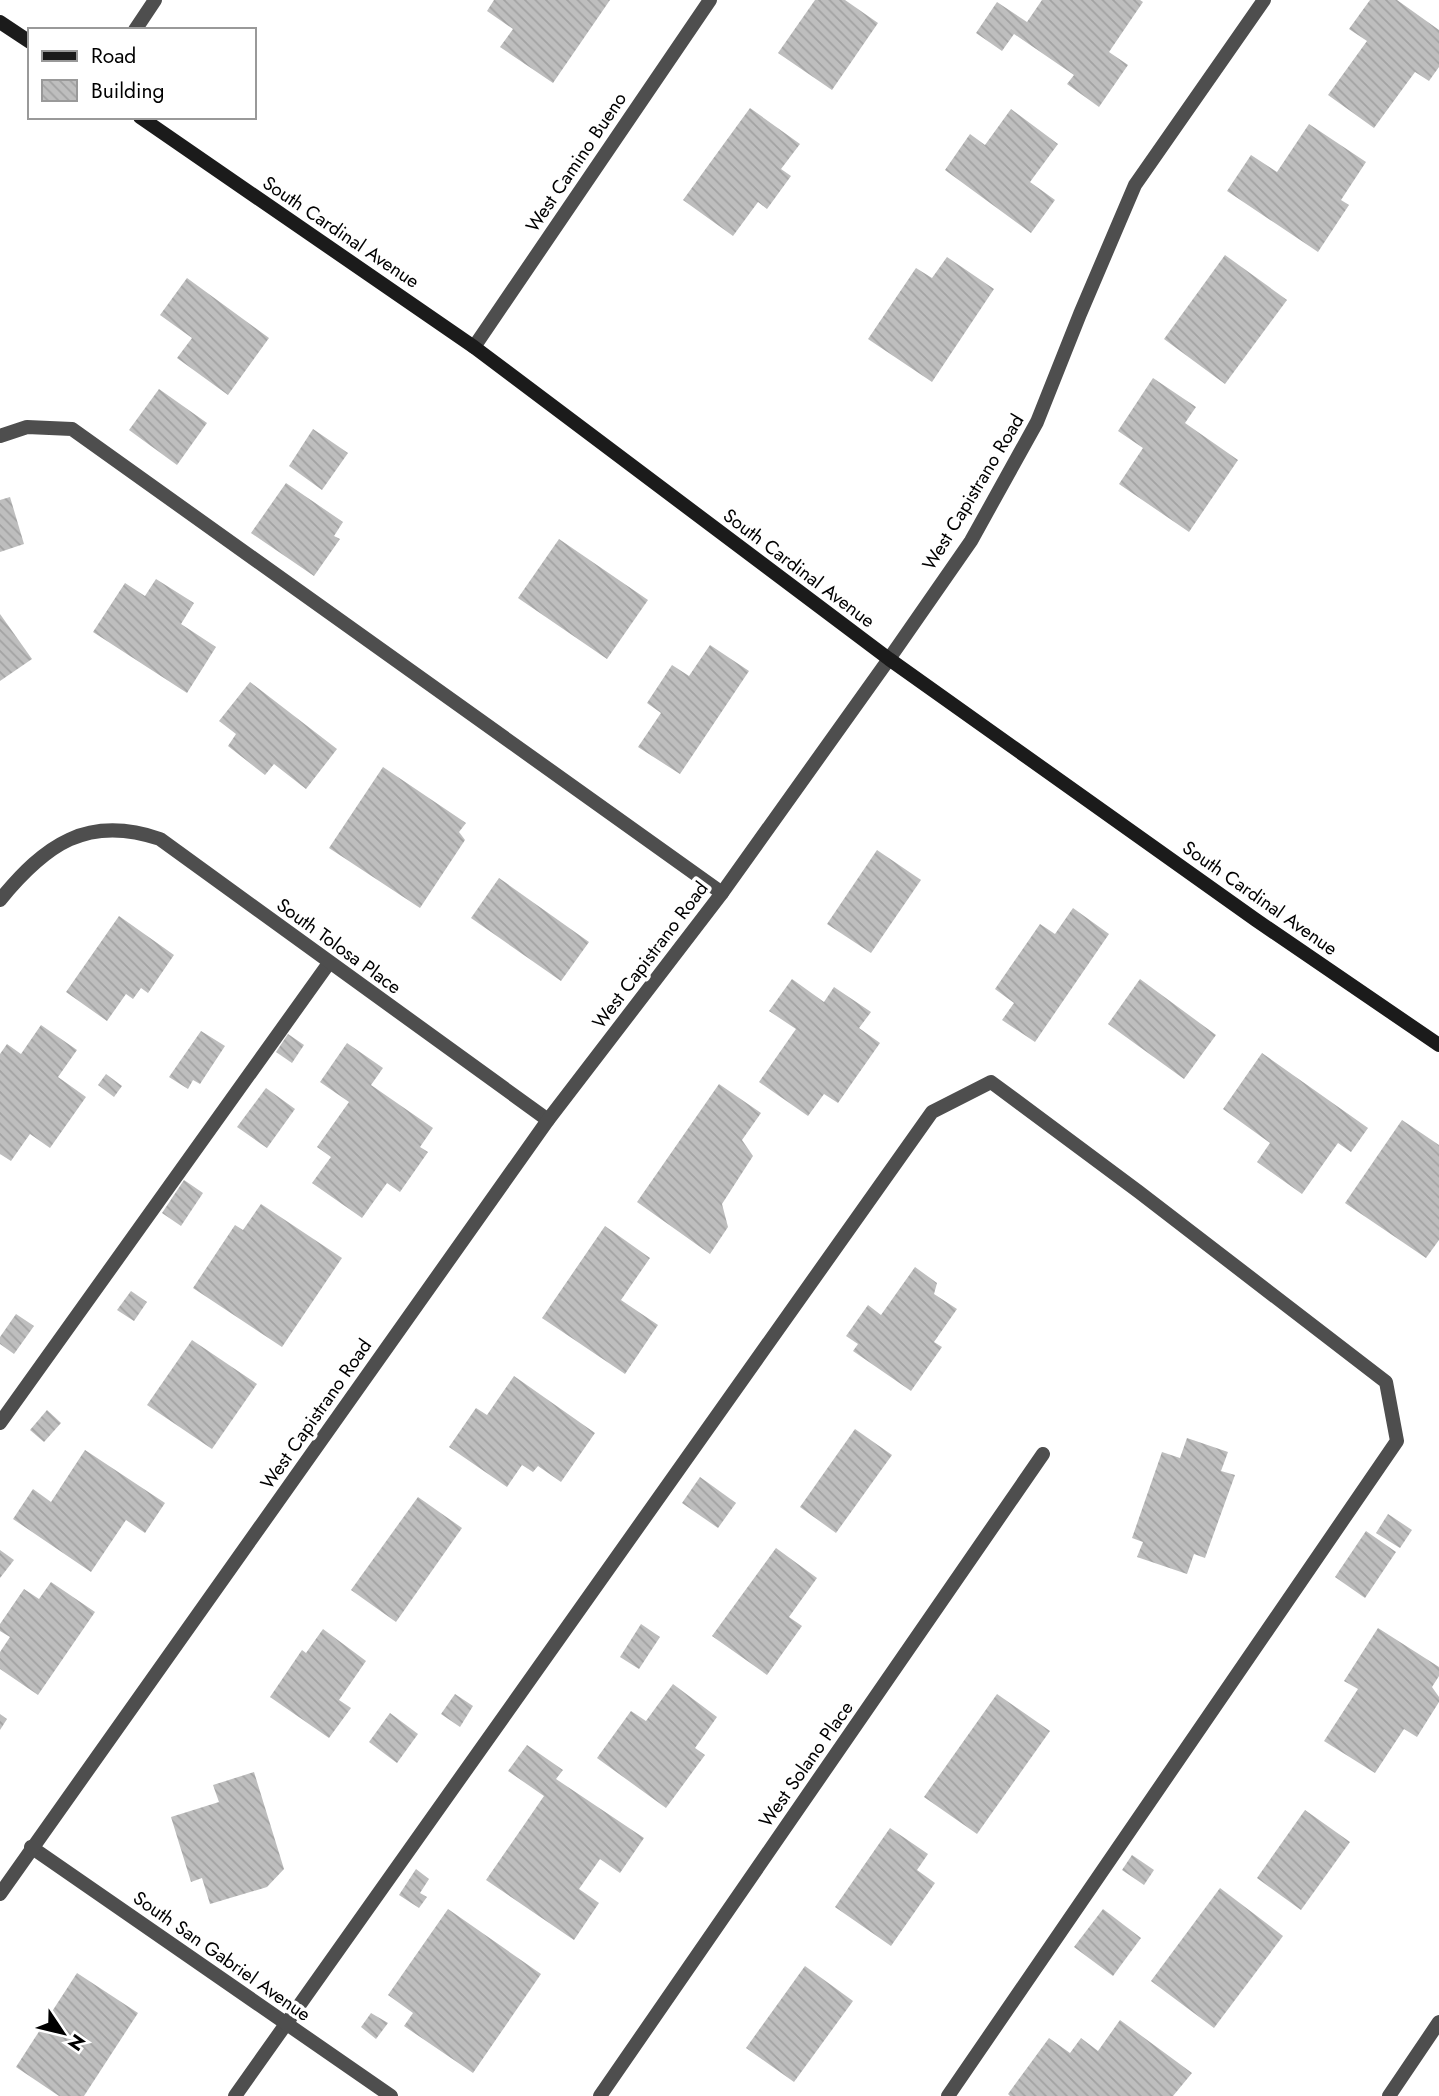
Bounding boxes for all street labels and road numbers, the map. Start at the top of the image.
street label: West Camino Bueno [519,87,633,237]
street label: South Cardinal Avenue [257,169,425,295]
street label: West Capistrano Road [916,409,1030,575]
street label: South Cardinal Avenue [717,502,881,634]
street label: South Cardinal Avenue [1177,834,1343,962]
street label: West Capistrano Road [586,876,714,1034]
street label: South Tolosa Place [271,891,407,1001]
street label: West Capistrano Road [254,1333,378,1495]
street label: West Solano Place [752,1695,860,1832]
street label: South San Gabriel Avenue [128,1884,317,2028]

